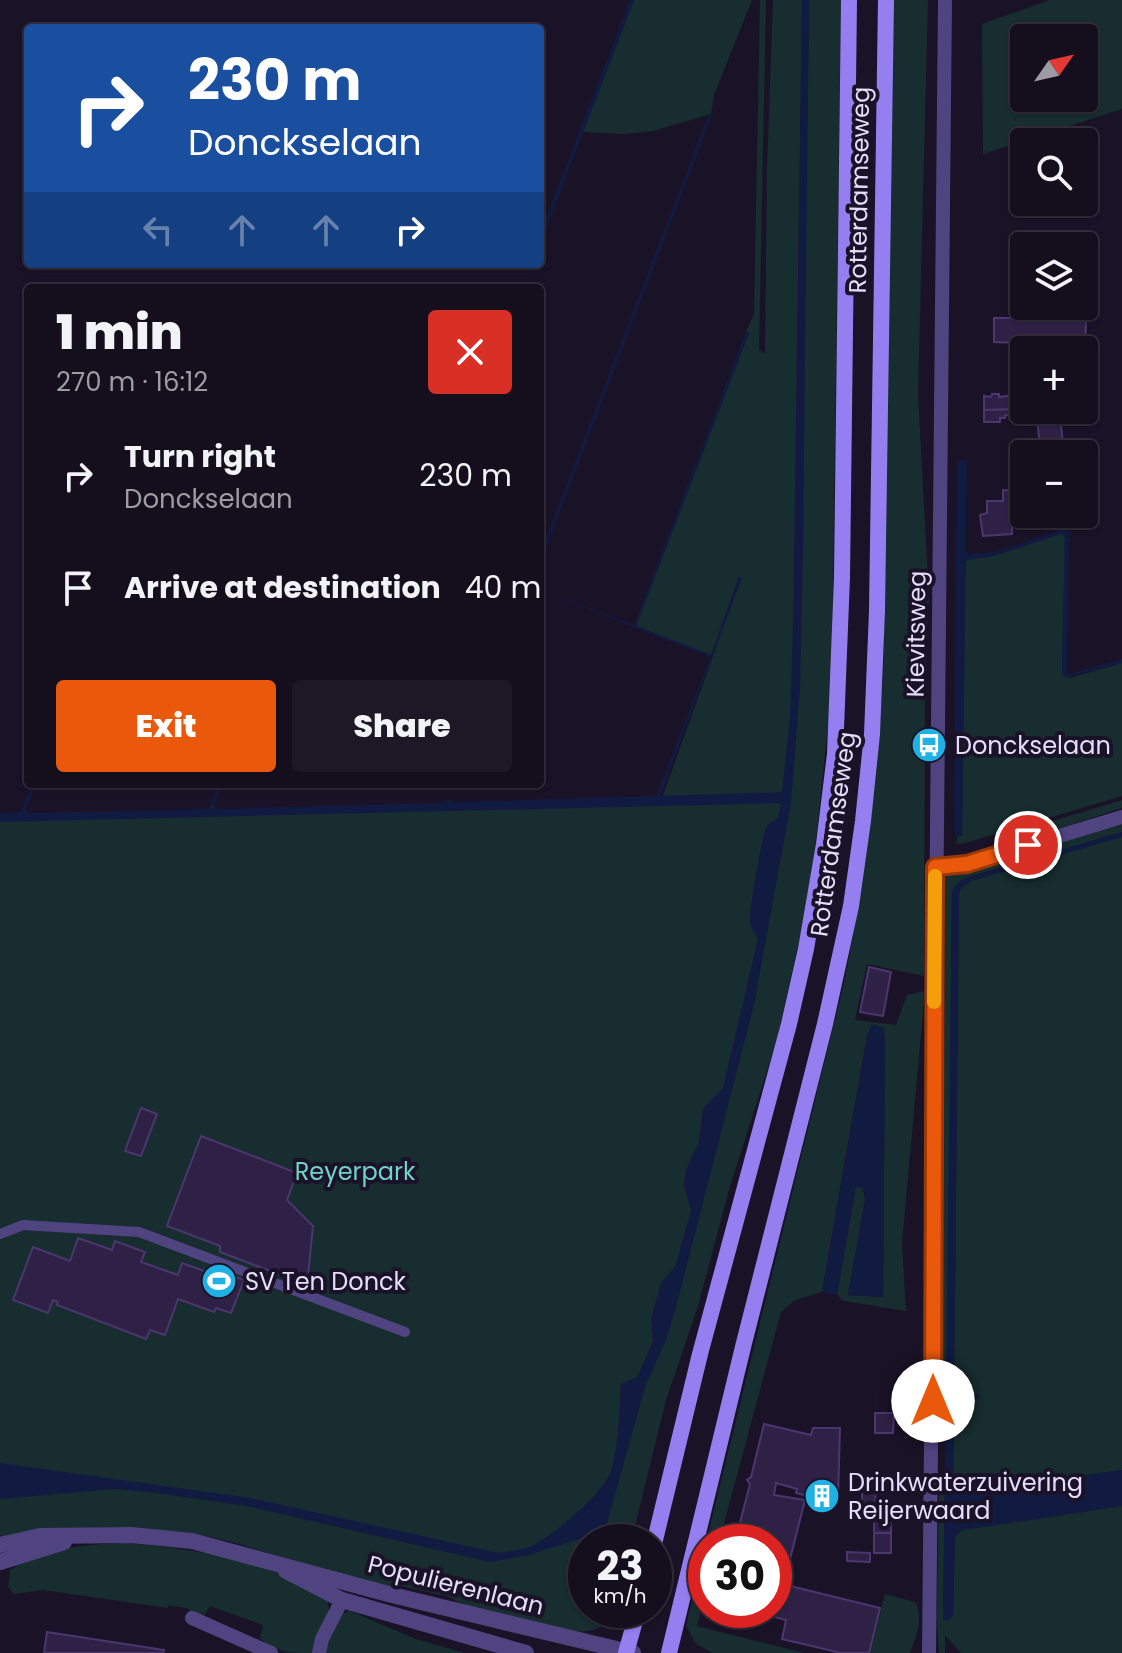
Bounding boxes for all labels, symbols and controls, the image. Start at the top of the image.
north arrow [1010,24,1098,112]
map controls [1010,24,1098,528]
text: 230 m [188,41,362,120]
icon: right [56,56,160,160]
street label: Rotterdamseweg [841,86,877,294]
text: Donckselaan [188,117,422,168]
button: search [1010,128,1098,216]
icon: left [136,208,180,252]
icon: ahead [220,208,264,252]
icon: ahead [304,208,348,252]
icon: right [388,208,432,252]
button: layers [1010,232,1098,320]
text: 1 min [56,299,183,366]
button: close [428,310,512,394]
button: + [1010,336,1098,424]
text: 270 m · 16:12 [56,364,208,400]
text: Turn right [124,435,276,478]
button: − [1010,440,1098,528]
icon: right [56,454,100,498]
text: 230 m [419,454,512,497]
text: Donckselaan [124,481,293,517]
icon: arrive [56,566,100,610]
text: Arrive at destination [124,566,441,609]
text: 40 m [465,566,541,609]
street label: Kievitsweg [898,570,934,698]
button: Exit [56,680,276,772]
button: Share [292,680,512,772]
bus stop icon: Donckselaan [910,726,948,764]
street label: Rotterdamseweg [802,729,864,939]
place label: Donckselaan [955,729,1111,762]
pin [994,811,1062,879]
icon: arrive [1006,823,1050,867]
park label: Reyerpark [295,1155,416,1188]
sports icon: SV Ten Donck [200,1262,238,1300]
place label: SV Ten Donck [245,1265,407,1298]
position arrow [891,1359,975,1443]
place label: Drinkwaterzuivering Reijerwaard [848,1466,1083,1527]
building icon: Drinkwaterzuivering Reijerwaard [803,1477,841,1515]
speed limit sign: 30 [688,1524,792,1628]
text: 23 [596,1538,644,1594]
street label: Populierenlaan [364,1547,548,1623]
text: km/h [593,1582,647,1610]

